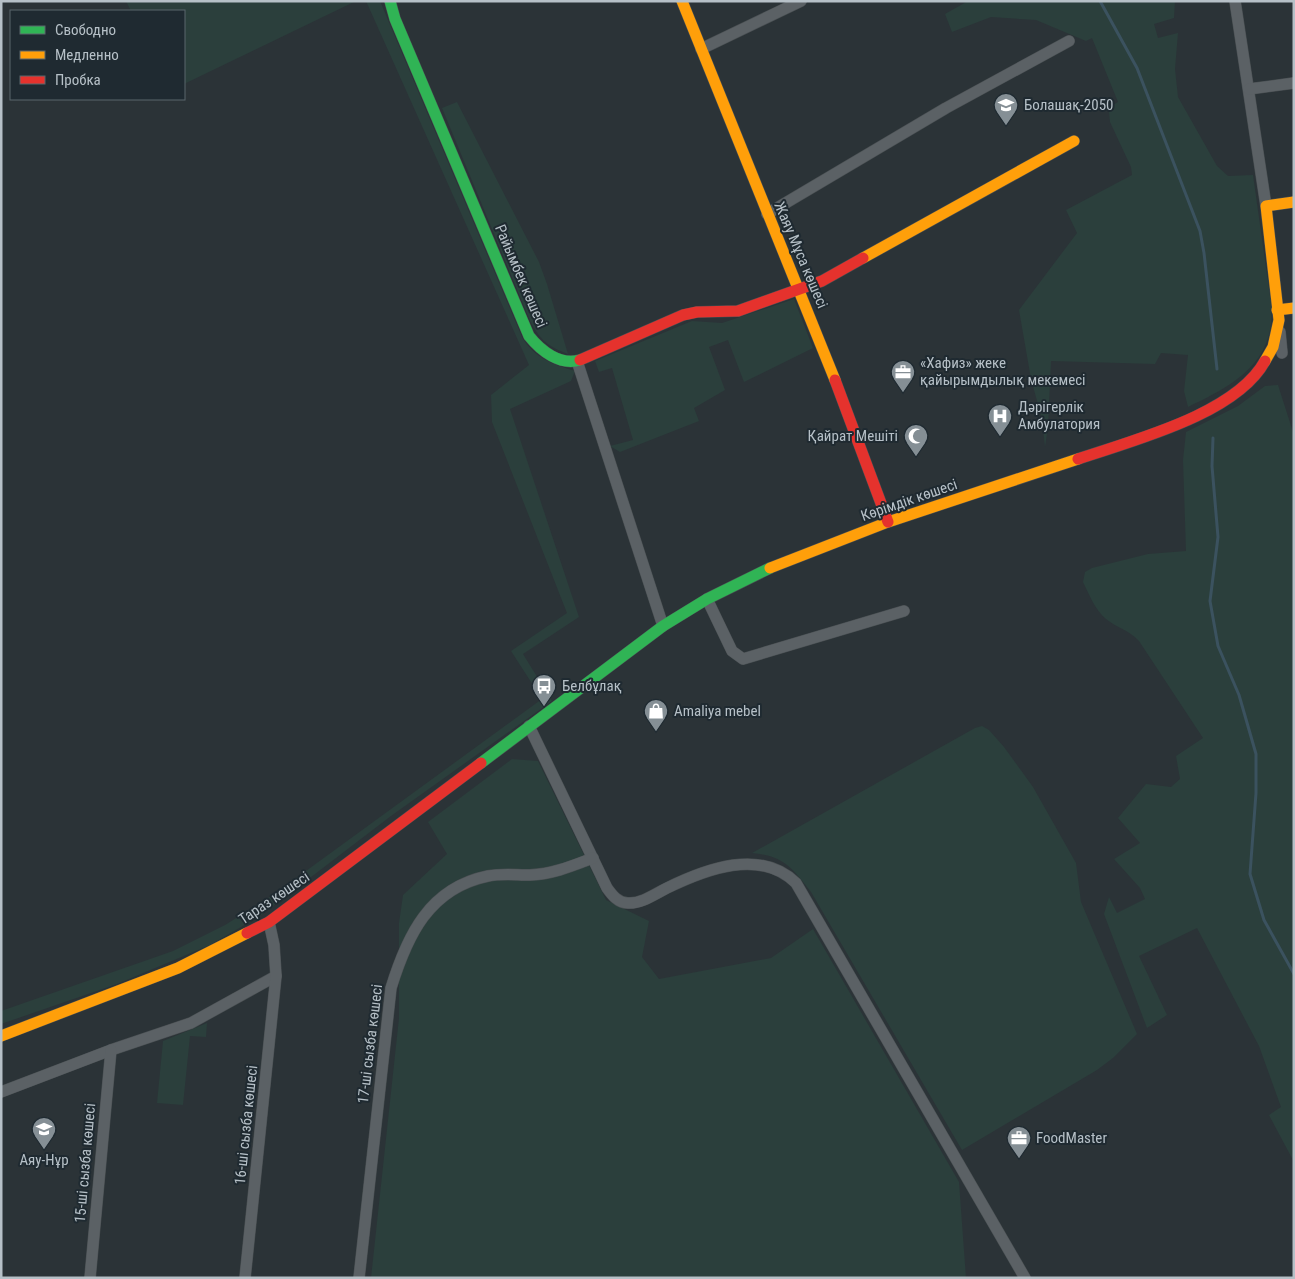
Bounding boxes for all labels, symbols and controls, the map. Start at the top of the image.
legend [10,10,185,100]
text: Свободно [55,21,116,39]
text: Медленно [55,46,119,64]
text: Пробка [55,71,101,89]
school or university icon: Болашақ-2050 [993,92,1019,126]
place label: Болашақ-2050 [1024,96,1113,114]
street label: Жаяу Мұса көшесі [770,199,832,311]
street label: Райымбек көшесі [491,222,551,330]
place label: «Хафиз» жеке қайырымдылық мекемесі [920,354,1086,389]
office icon: «Хафиз» жеке қайырымдылық мекемесі [890,359,916,393]
place label: Дәрігерлік Амбулатория [1018,398,1100,433]
hospital icon: Дәрігерлік Амбулатория [987,403,1013,437]
mosque icon: Қайрат Мешіті [903,423,929,457]
place label: Қайрат Мешіті [807,427,898,445]
street label: Көрімдік көшесі [858,475,960,525]
bus stop icon: Белбұлақ [531,673,557,707]
place label: Белбұлақ [562,677,622,695]
shop icon: Amaliya mebel [643,698,669,732]
place label: Amaliya mebel [674,702,761,720]
street label: Тараз көшесі [235,868,313,928]
street label: 17-ші сызба көшесі [354,983,386,1105]
street label: 16-ші сызба көшесі [231,1064,261,1186]
street label: 15-ші сызба көшесі [71,1102,99,1224]
school or university icon: Аяу-Нұр [31,1116,57,1150]
office icon: FoodMaster [1006,1125,1032,1159]
place label: FoodMaster [1036,1129,1107,1147]
place label: Аяу-Нұр [19,1151,69,1169]

